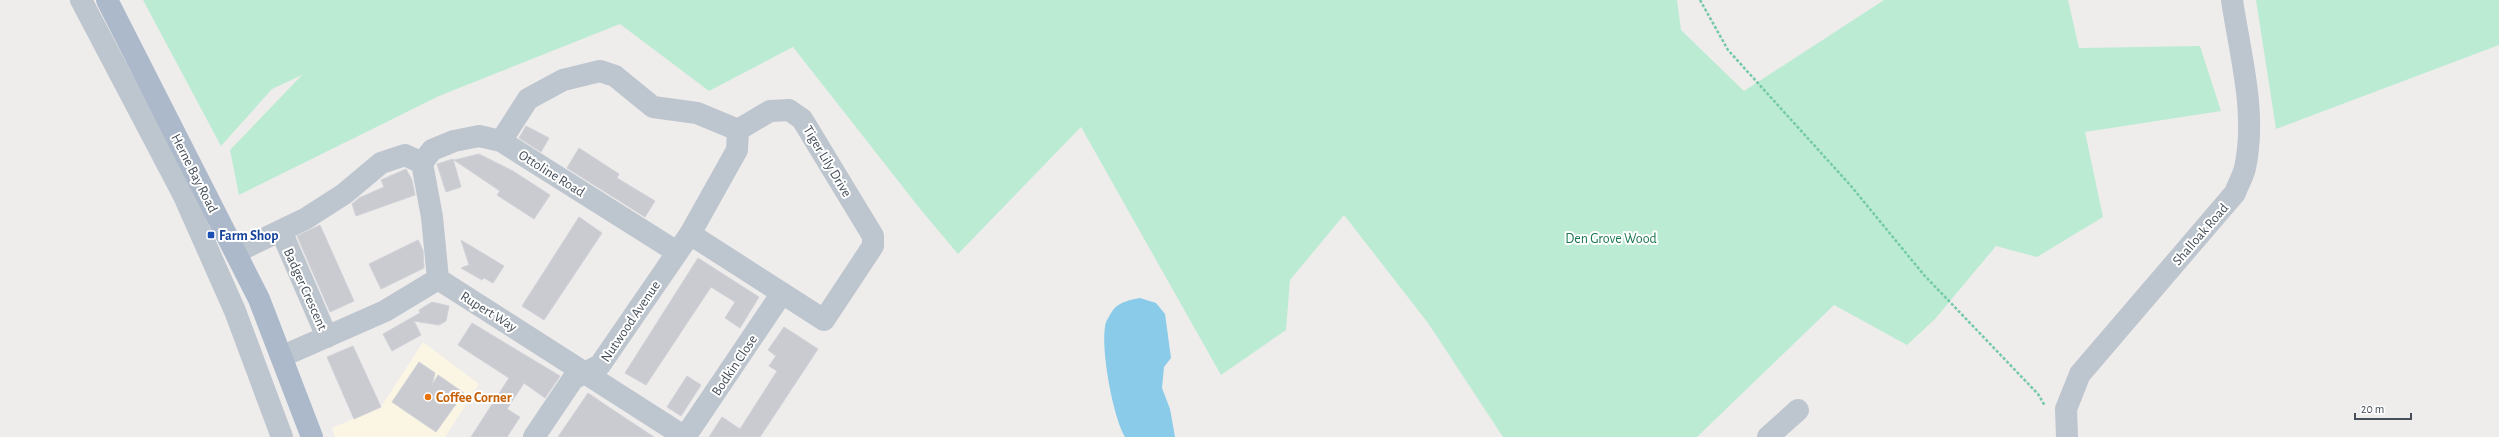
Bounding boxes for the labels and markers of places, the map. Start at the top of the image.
place label: Farm Shop [219,229,279,243]
marker: Farm Shop [206,230,216,240]
place label: Coffee Corner [436,391,512,405]
marker: Coffee Corner [423,392,433,402]

